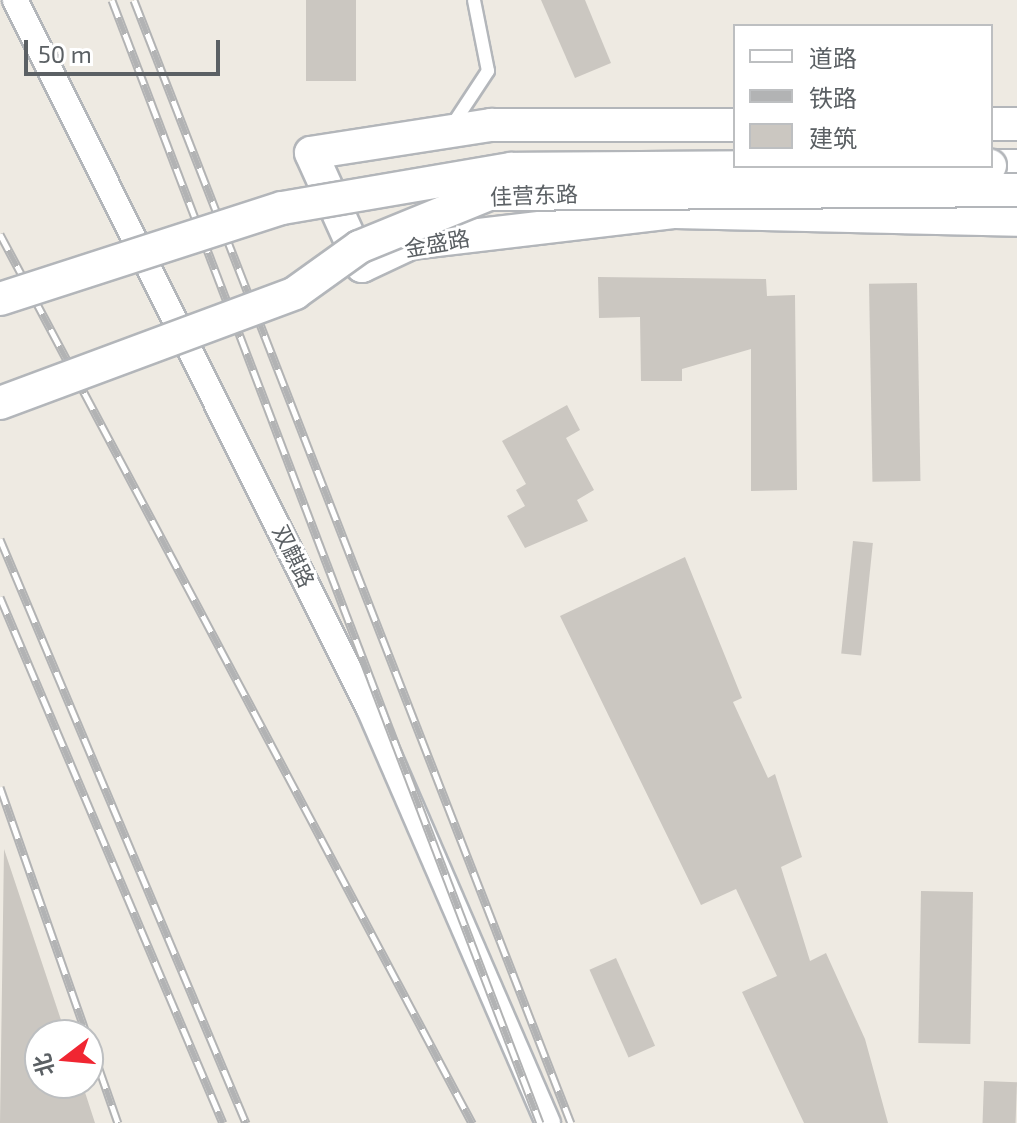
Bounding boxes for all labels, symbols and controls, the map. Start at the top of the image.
scale bar [28,24,224,74]
legend [733,24,993,168]
text: 50 m [38,39,92,68]
text: 道路 [809,43,857,72]
text: 铁路 [809,83,857,112]
text: 建筑 [809,123,857,152]
street label: 佳营东路 [490,180,578,210]
street label: 金盛路 [402,224,472,262]
street label: 双麒路 [268,521,320,591]
north arrow [24,1019,104,1099]
text: 北 [27,1051,58,1079]

